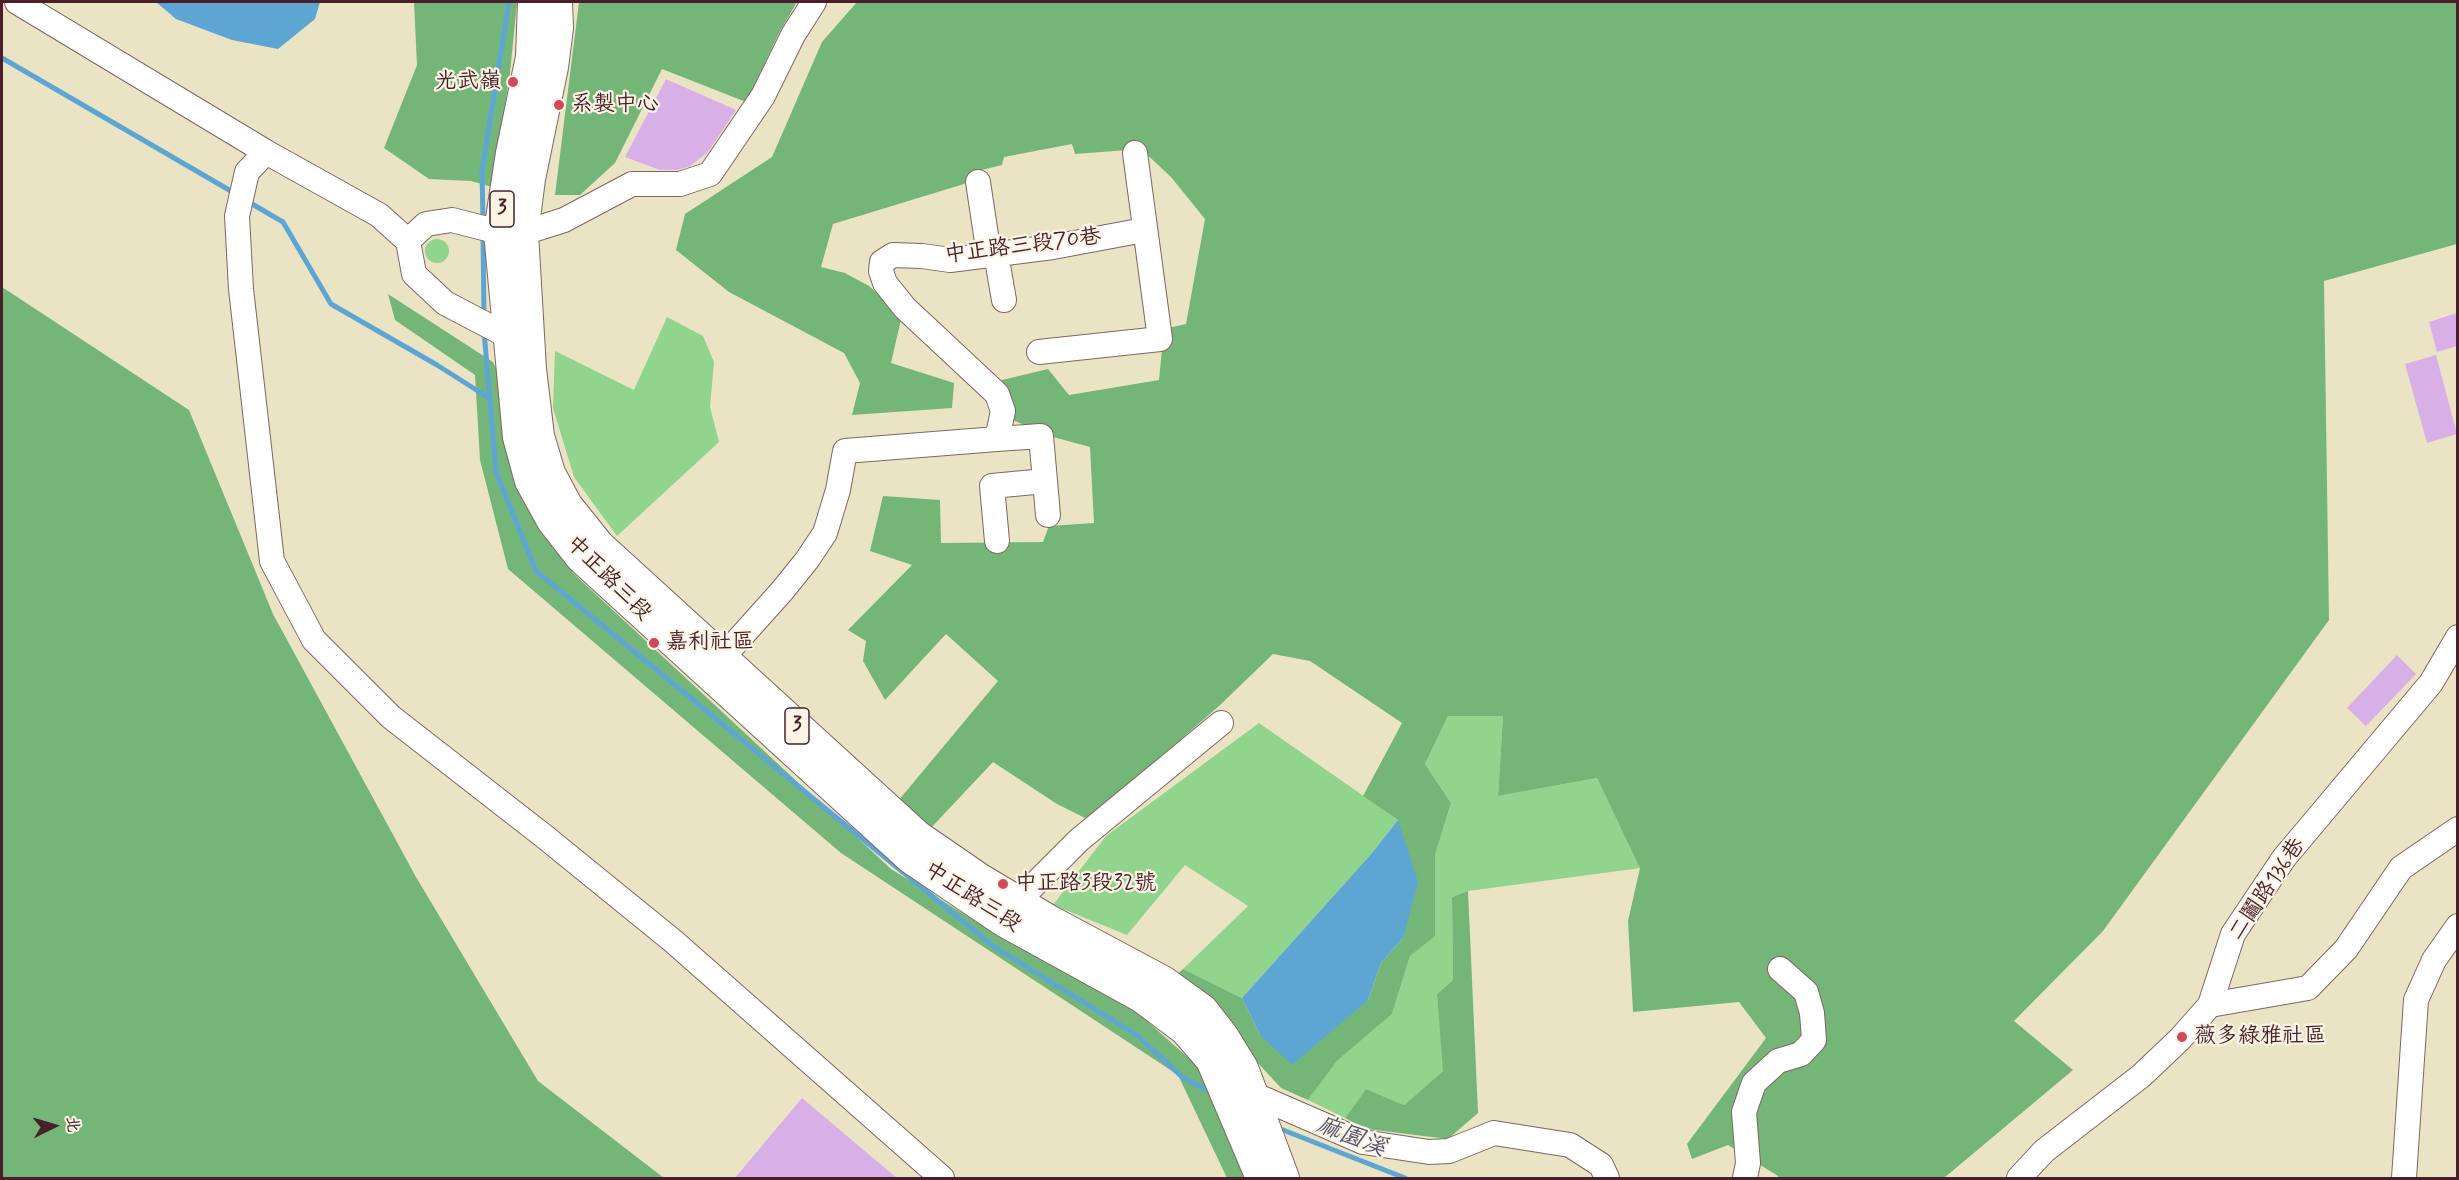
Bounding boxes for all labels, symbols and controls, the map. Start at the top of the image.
place label: 光武嶺 [435,69,501,95]
marker: 光武嶺 [506,75,520,89]
place label: 系製中心 [571,92,659,118]
marker: 系製中心 [552,98,566,112]
road number: 3 [490,191,514,227]
street label: 中正路三段70巷 [943,224,1103,270]
street label: 中正路三段 [560,531,656,627]
place label: 嘉利社區 [666,630,754,656]
marker: 嘉利社區 [647,636,661,650]
road number: 3 [785,708,809,744]
street label: 二鬮路136巷 [2224,834,2312,946]
street label: 中正路三段 [919,857,1025,939]
place label: 中正路3段32號 [1015,871,1157,897]
marker: 中正路3段32號 [996,877,1010,891]
place label: 薇多綠雅社區 [2194,1024,2326,1050]
marker: 薇多綠雅社區 [2175,1030,2189,1044]
north arrow [24,1096,84,1156]
water label: 麻園溪 [1312,1112,1390,1164]
text: 北 [61,1115,84,1133]

